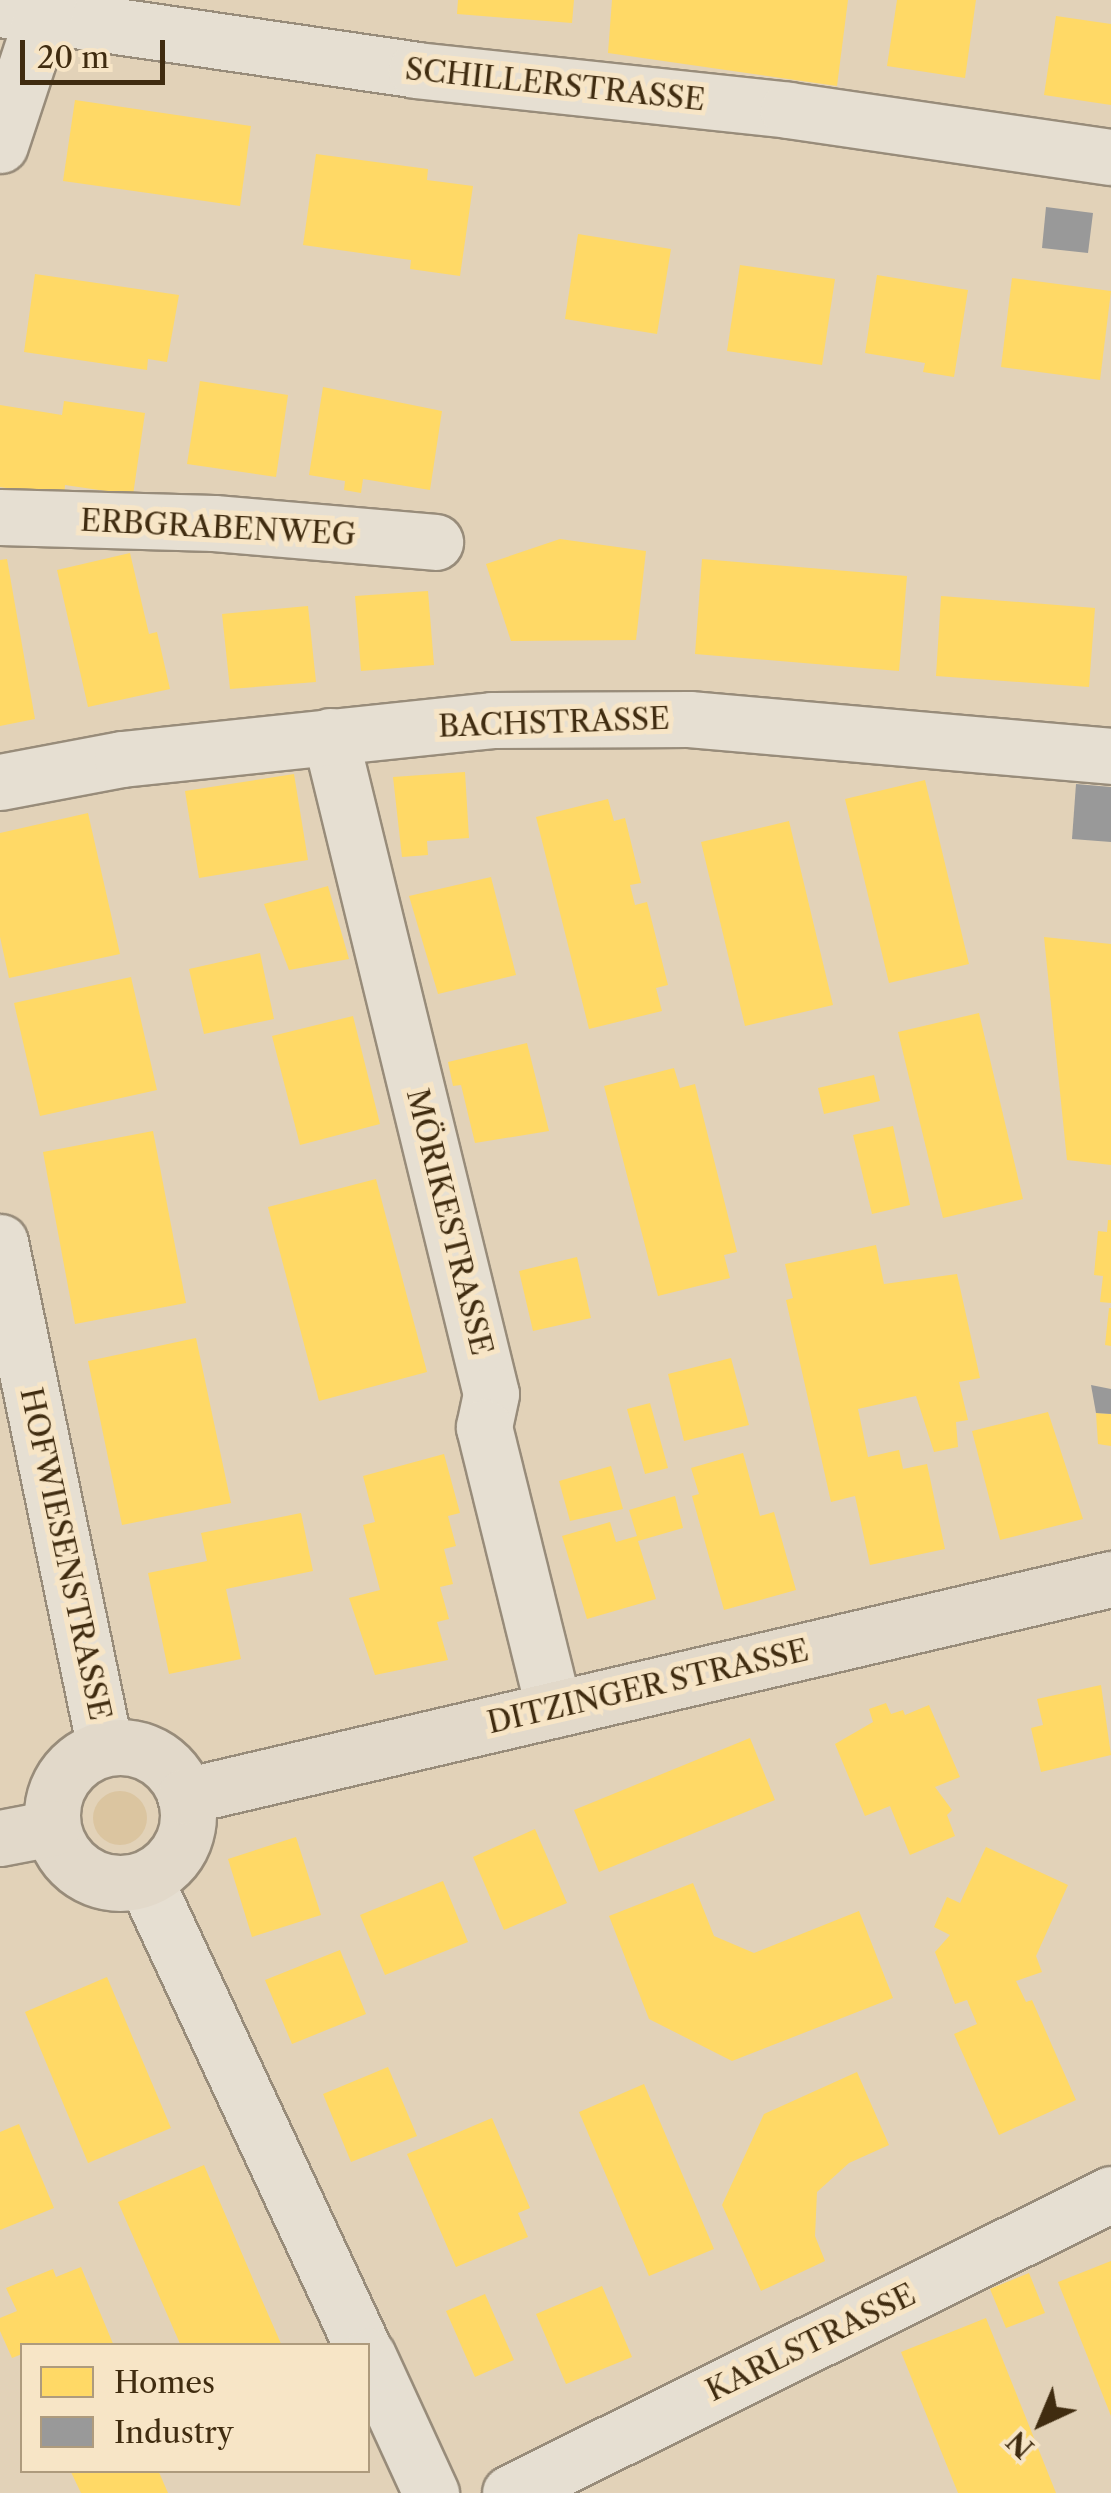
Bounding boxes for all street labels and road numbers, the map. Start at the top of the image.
street label: SCHILLERSTRASSE [403,51,707,119]
street label: ERBGRABENWEG [79,503,357,553]
street label: BACHSTRASSE [438,701,670,745]
street label: MÖRIKESTRASSE [399,1085,499,1359]
street label: HOFWIESENSTRASSE [12,1385,118,1723]
street label: DITZINGER STRASSE [483,1632,813,1742]
street label: KARLSTRASSE [700,2277,922,2409]

